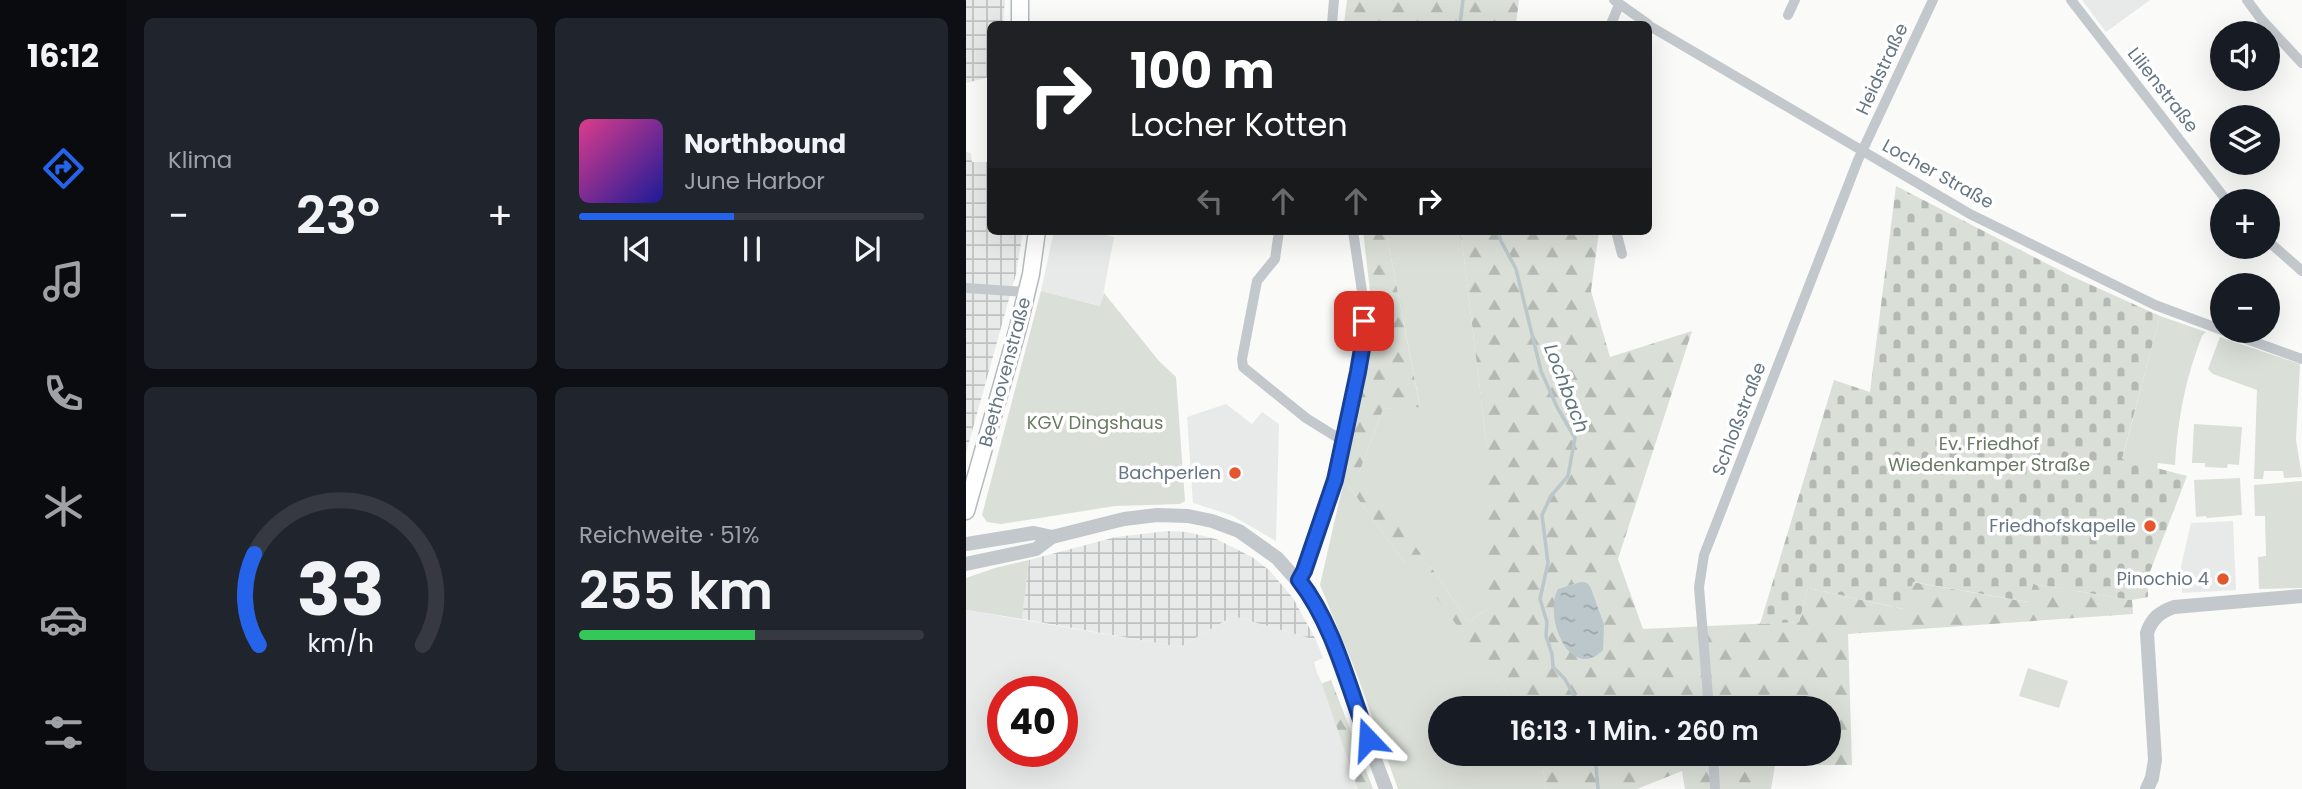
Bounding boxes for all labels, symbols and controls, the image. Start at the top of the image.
street label: Heidstraße [1849,19,1914,119]
map controls [2210,21,2280,343]
button: sound [2210,21,2280,91]
text: 16:12 [27,33,99,78]
text: 100 m [1130,37,1275,105]
street label: Lilienstraße [2122,42,2205,138]
icon: right [1015,49,1106,140]
text: Locher Kotten [1130,102,1348,147]
button: layers [2210,105,2280,175]
text: Northbound [684,126,846,162]
street label: Locher Straße [1878,133,1998,215]
icon: directions [39,144,88,193]
text: Klima [168,144,232,176]
text: June Harbor [684,165,825,197]
text: 23° [296,179,380,252]
icon: left [1191,182,1229,220]
icon: ahead [1264,182,1302,220]
icon: ahead [1337,182,1375,220]
icon: right [1410,182,1448,220]
text: − [168,189,189,242]
text: + [487,189,513,242]
button: + [2210,189,2280,259]
icon: previous [618,230,656,268]
icon: pause [733,230,771,268]
icon: next [848,230,886,268]
icon: music [39,257,88,306]
button: − [2210,273,2280,343]
pin [1334,291,1394,351]
street label: Beethovenstraße [973,294,1037,449]
icon: arrive [1345,302,1383,340]
water label: Lochbach [1537,340,1596,437]
street label: Schloßstraße [1705,359,1772,479]
icon: phone [39,369,88,418]
park label: KGV Dingshaus [1027,410,1163,435]
park label: Ev. Friedhof Wiedenkamper Straße [1888,431,2090,477]
place label: Bachperlen [1118,460,1221,485]
marker: Bachperlen [1227,465,1243,481]
icon: climate [39,482,88,531]
place label: Friedhofskapelle [1989,513,2136,538]
marker: Friedhofskapelle [2142,518,2158,534]
text: Reichweite · 51% [579,519,759,551]
text: 33 [296,539,385,640]
text: 255 km [579,554,773,627]
place label: Pinochio 4 [2117,566,2209,591]
marker: Pinochio 4 [2215,571,2231,587]
icon: car [39,595,88,644]
text: km/h [307,626,374,661]
speed limit sign: 40 [987,676,1078,767]
position arrow [1331,702,1405,776]
icon: filters [39,708,88,757]
text: 16:13 · 1 Min. · 260 m [1510,713,1759,749]

